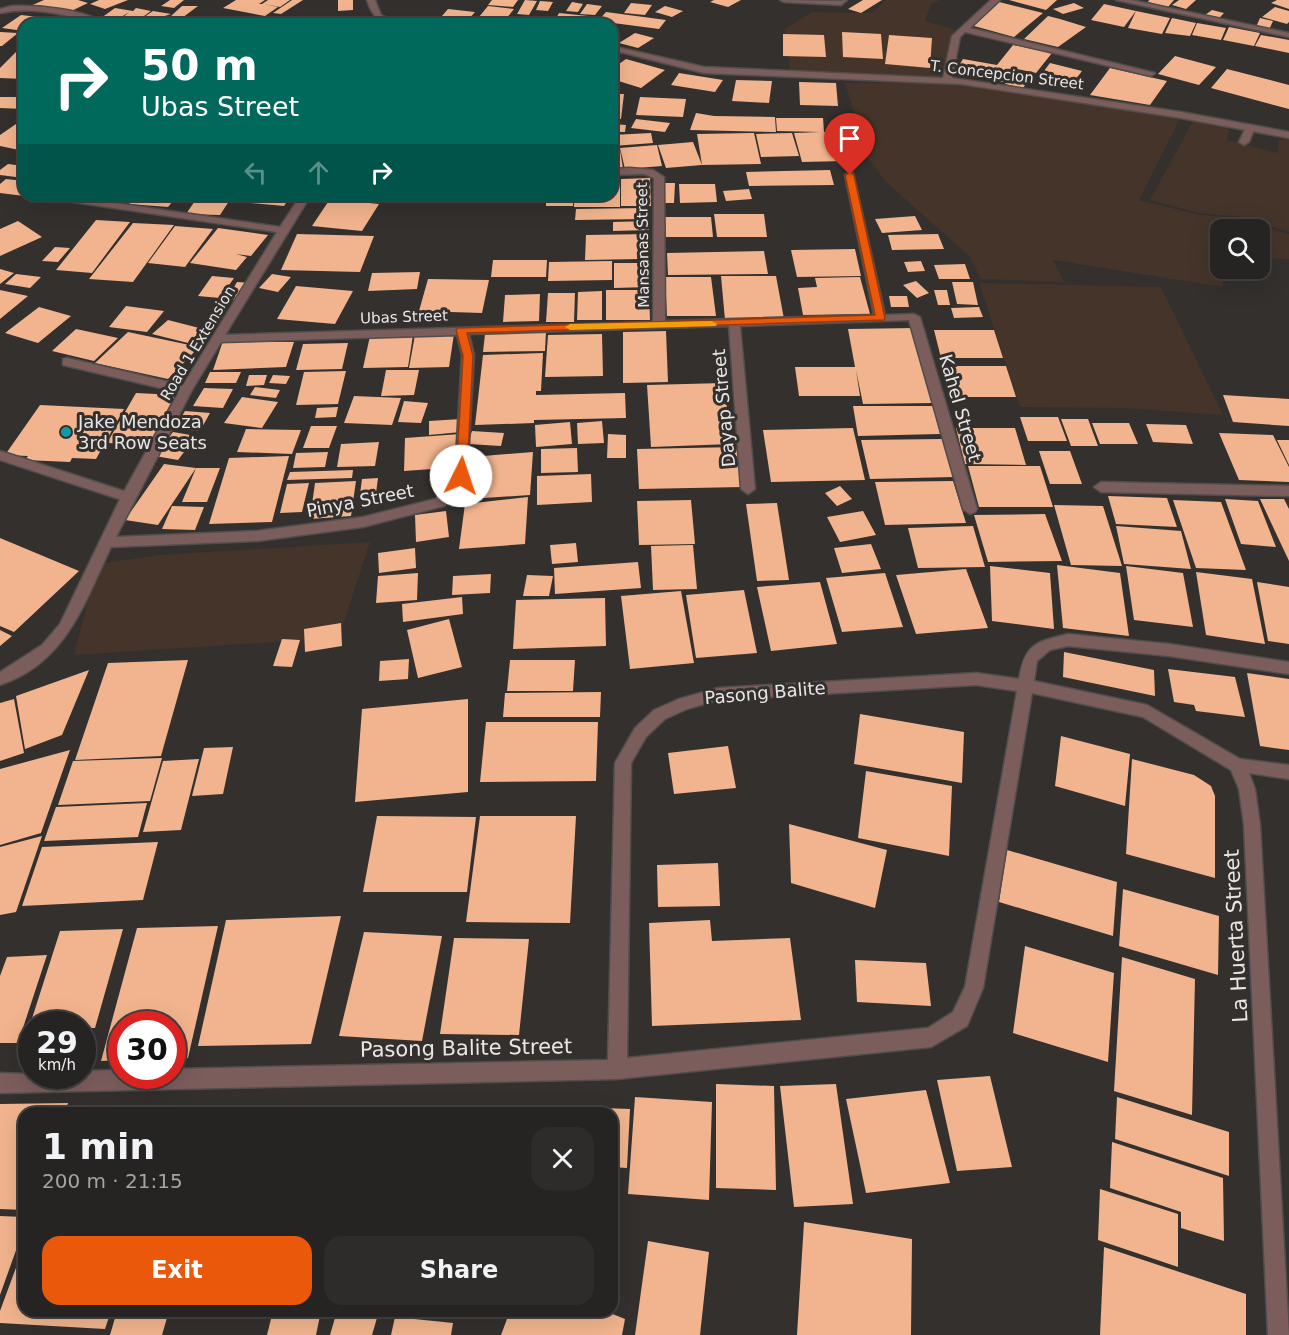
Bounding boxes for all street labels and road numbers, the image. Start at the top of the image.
street label: T. Concepcion Street [928,57,1085,93]
street label: Mansanas Street [633,182,653,308]
street label: Road 1 Extension [157,282,239,404]
street label: Ubas Street [360,306,448,328]
street label: Dayap Street [708,348,739,468]
street label: Kahel Street [935,352,986,464]
street label: Pinya Street [304,480,415,521]
street label: Pasong Balite [703,677,826,708]
street label: La Huerta Street [1219,849,1253,1023]
street label: Pasong Balite Street [360,1034,572,1062]

